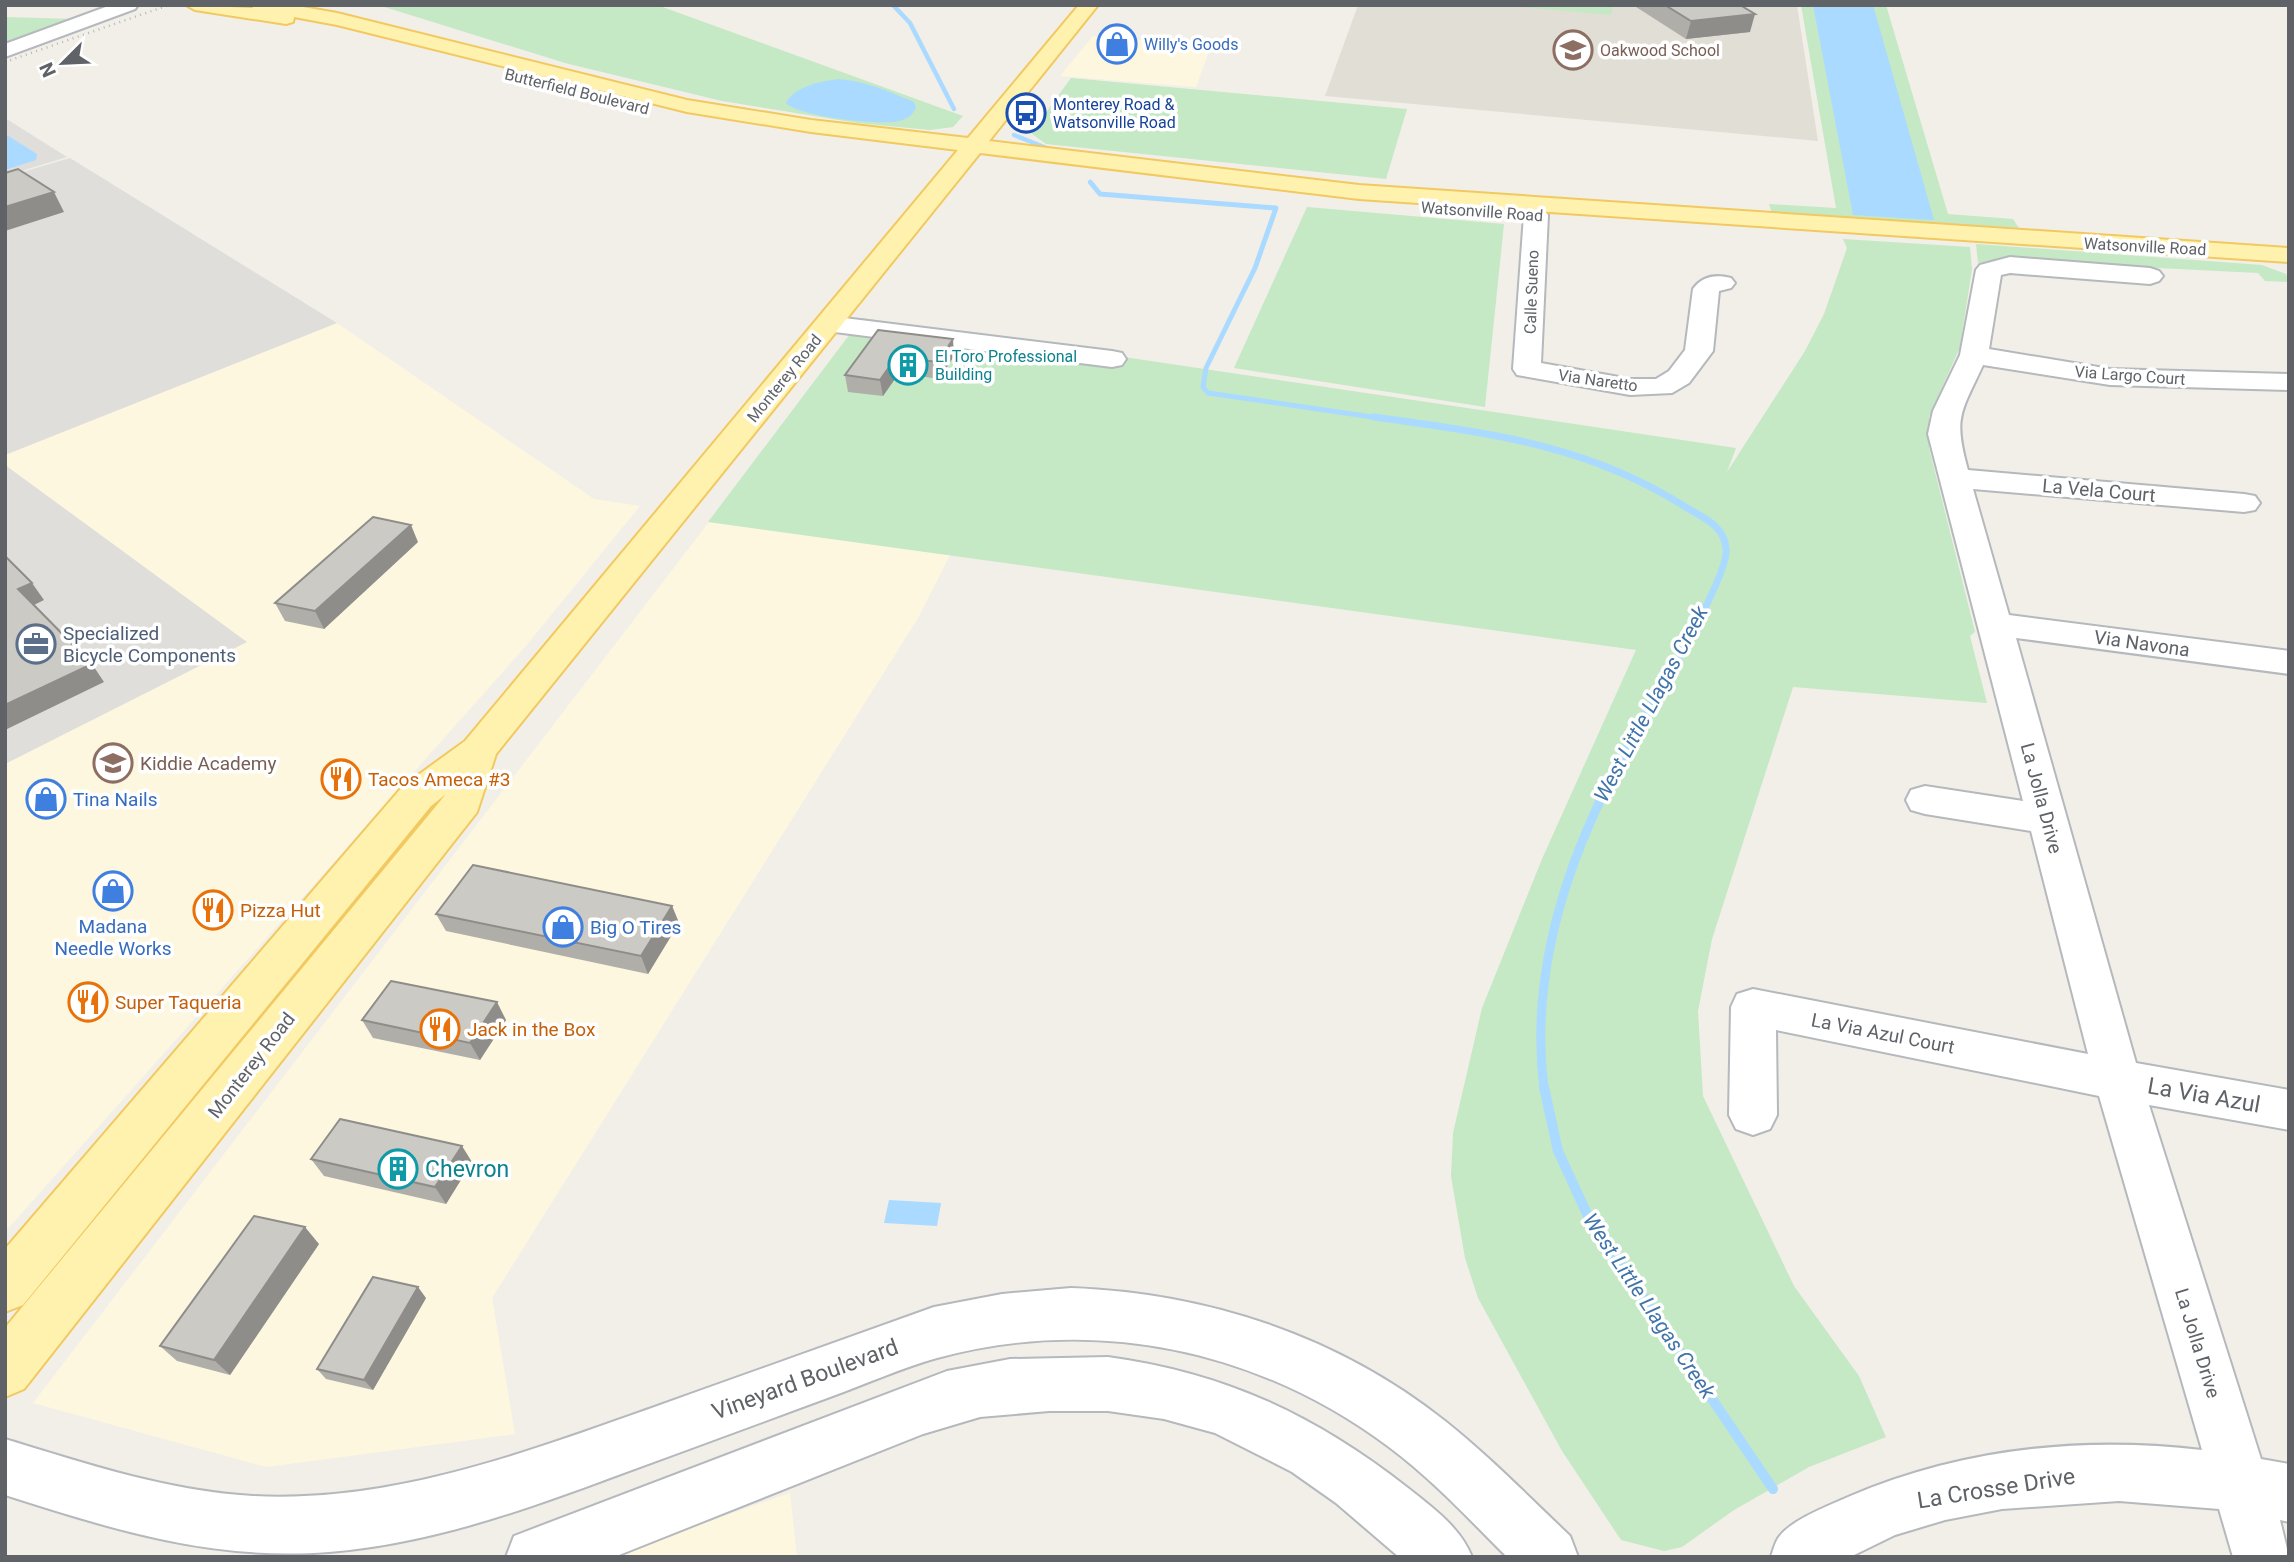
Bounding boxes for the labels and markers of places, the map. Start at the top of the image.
shop icon: Willy's Goods [1096,23,1138,65]
school or university icon: Oakwood School [1552,29,1594,71]
place label: Willy's Goods [1144,35,1238,54]
place label: Oakwood School [1600,41,1720,60]
bus stop icon: Monterey Road & Watsonville Road [1005,92,1047,134]
place label: Monterey Road & Watsonville Road [1053,95,1176,132]
building icon: El Toro Professional Building [887,344,929,386]
place label: El Toro Professional Building [935,347,1077,384]
place label: Specialized Bicycle Components [63,622,236,667]
office icon: Specialized Bicycle Components [15,623,57,665]
school or university icon: Kiddie Academy [92,742,134,784]
place label: Kiddie Academy [140,752,277,775]
restaurant icon: Tacos Ameca #3 [320,758,362,800]
place label: Tacos Ameca #3 [368,768,510,791]
shop icon: Tina Nails [25,778,67,820]
place label: Tina Nails [73,788,157,811]
shop icon: Madana Needle Works [92,870,134,912]
restaurant icon: Pizza Hut [192,889,234,931]
place label: Pizza Hut [240,899,321,922]
shop icon: Big O Tires [542,906,584,948]
place label: Madana Needle Works [54,915,172,960]
place label: Big O Tires [590,916,681,939]
restaurant icon: Super Taqueria [67,981,109,1023]
place label: Super Taqueria [115,991,242,1014]
restaurant icon: Jack in the Box [419,1008,461,1050]
place label: Jack in the Box [467,1018,596,1041]
building icon: Chevron [377,1148,419,1190]
place label: Chevron [425,1156,509,1183]

